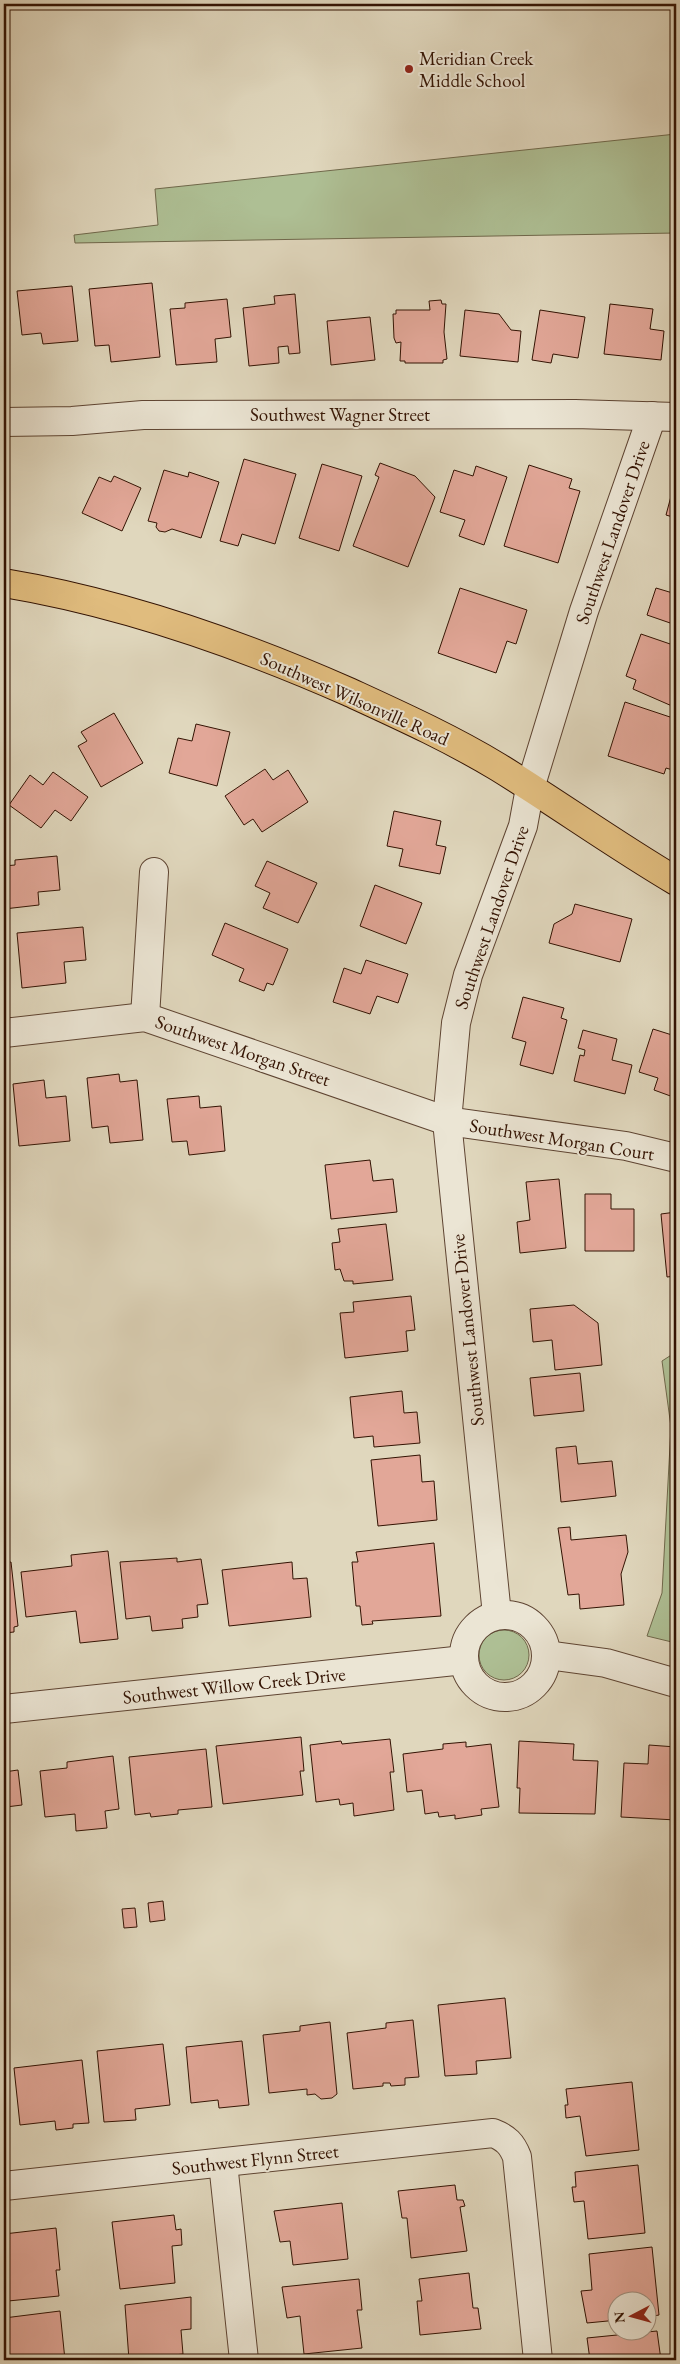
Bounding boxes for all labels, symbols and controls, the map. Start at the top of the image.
place label: Meridian Creek Middle School [419,46,534,93]
marker: Meridian Creek Middle School [403,63,415,75]
street label: Southwest Wagner Street [250,402,430,427]
street label: Southwest Landover Drive [569,437,656,627]
street label: Southwest Wilsonville Road [257,646,453,751]
street label: Southwest Landover Drive [448,822,535,1012]
street label: Southwest Morgan Street [152,1009,334,1092]
street label: Southwest Morgan Court [468,1113,656,1166]
street label: Southwest Landover Drive [445,1233,490,1427]
street label: Southwest Willow Creek Drive [121,1661,347,1710]
street label: Southwest Flynn Street [170,2138,340,2181]
north arrow [608,2292,658,2342]
text: N [609,2310,629,2324]

